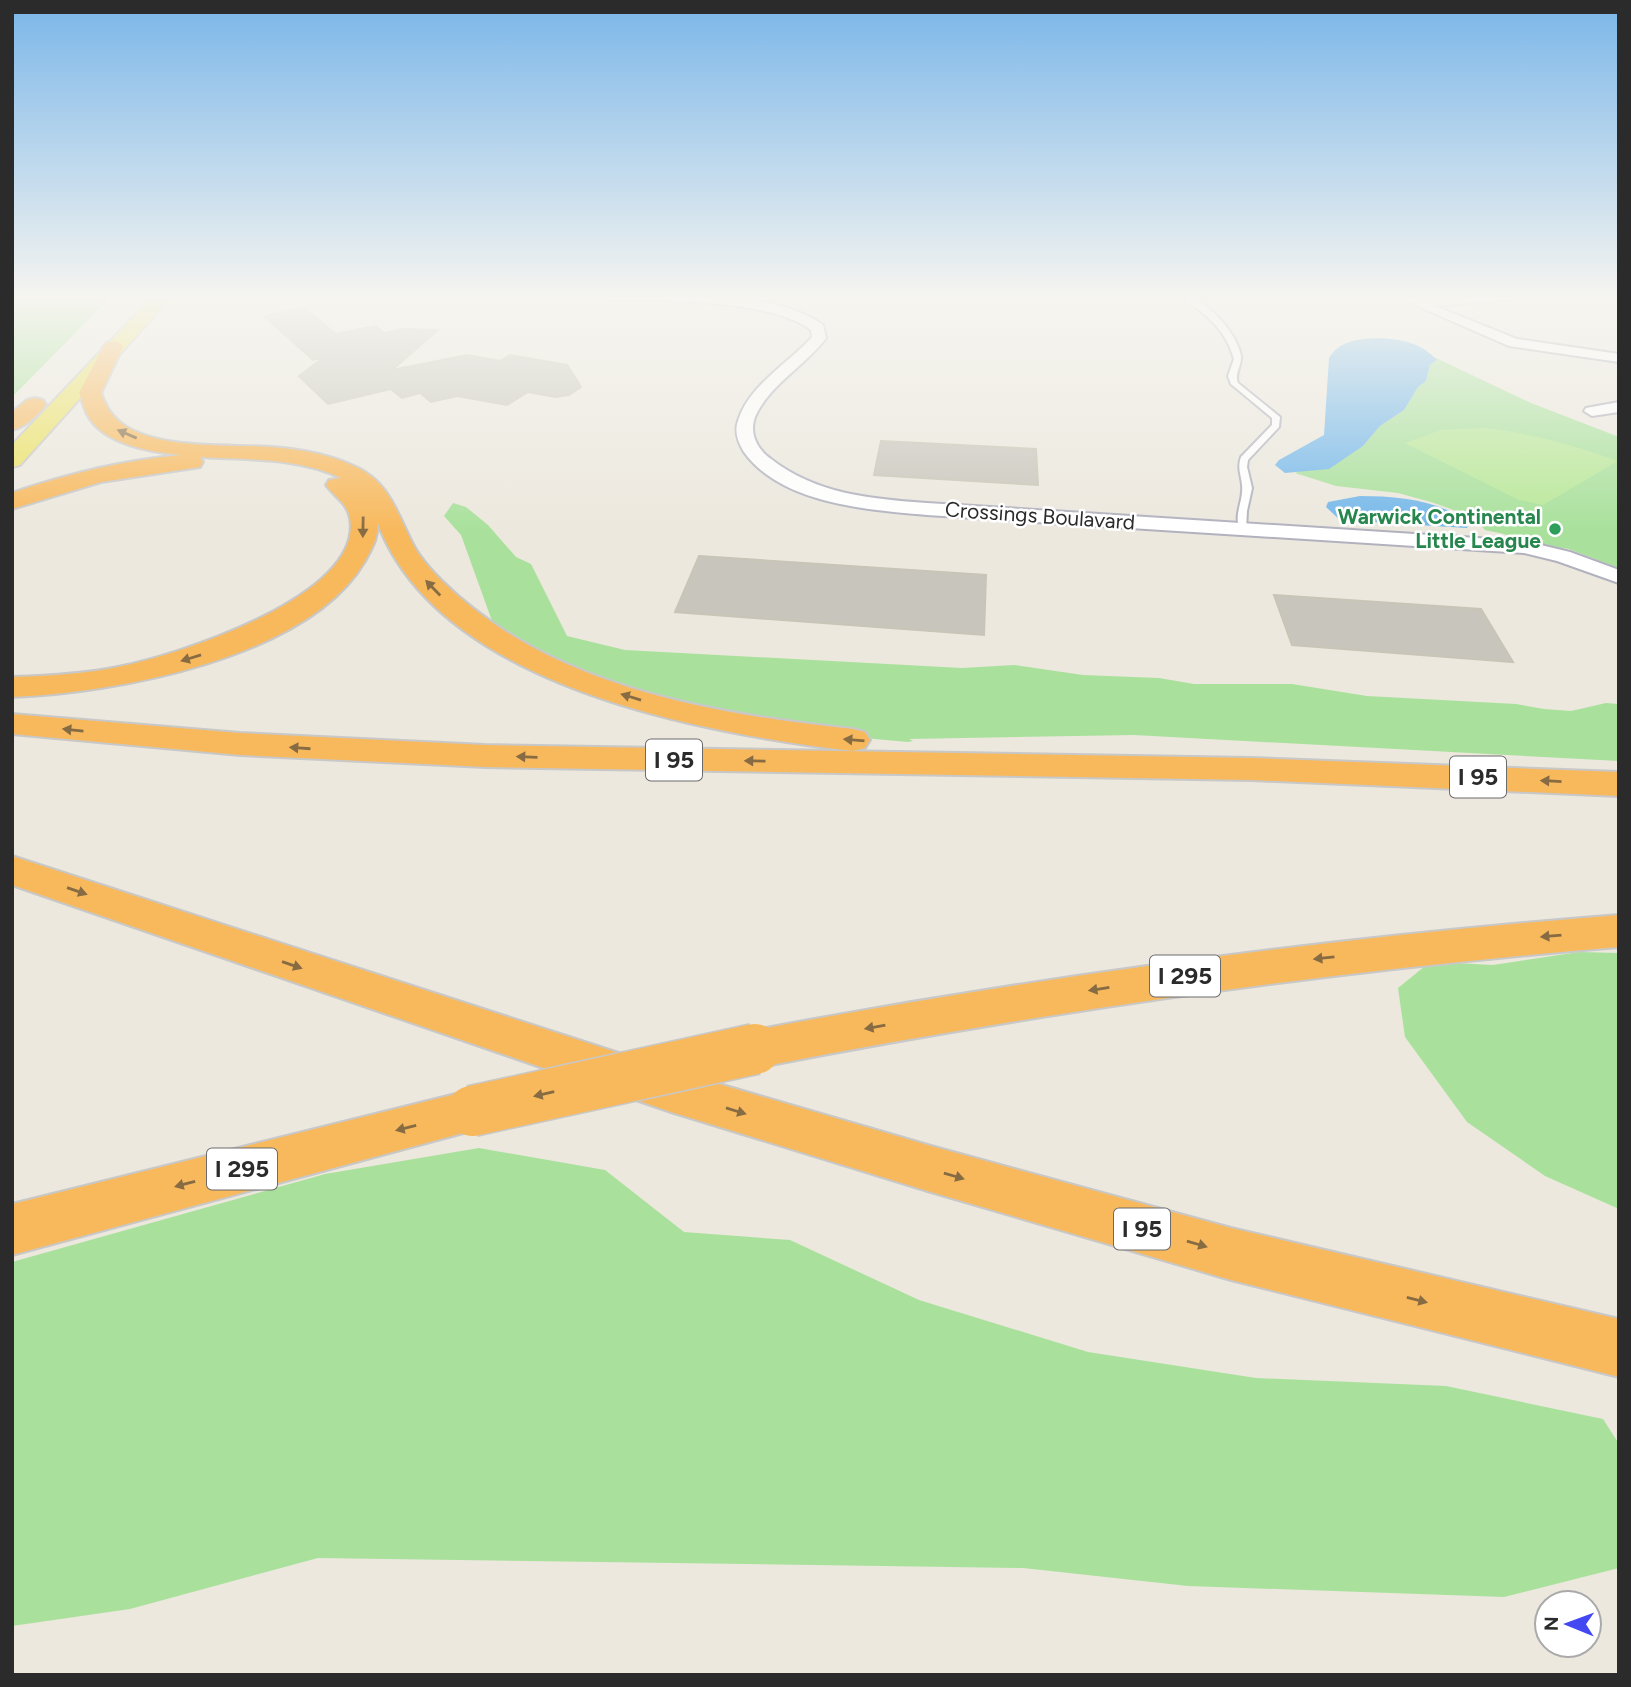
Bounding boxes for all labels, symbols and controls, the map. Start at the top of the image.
one-way arrow [116,429,137,440]
street label: Crossings Boulavard [944,496,1136,535]
place label: Warwick Continental Little League [1338,504,1541,553]
one-way arrow [357,516,369,538]
marker: Warwick Continental Little League [1547,521,1563,537]
one-way arrow [425,580,442,597]
one-way arrow [180,653,201,663]
one-way arrow [620,691,641,701]
one-way arrow [62,724,84,735]
one-way arrow [843,735,865,746]
road number: I 95 [646,740,702,780]
one-way arrow [289,742,311,753]
one-way arrow [516,752,538,763]
one-way arrow [744,755,766,767]
road number: I 95 [1450,756,1506,798]
one-way arrow [1539,775,1561,786]
one-way arrow [67,886,88,897]
one-way arrow [1540,931,1562,942]
one-way arrow [1313,953,1335,964]
road number: I 295 [1150,956,1220,996]
one-way arrow [282,960,303,971]
one-way arrow [1088,984,1110,995]
one-way arrow [864,1021,886,1032]
one-way arrow [533,1089,555,1100]
one-way arrow [726,1106,747,1116]
one-way arrow [395,1123,417,1134]
road number: I 295 [207,1148,277,1190]
one-way arrow [944,1171,965,1181]
one-way arrow [174,1179,196,1190]
road number: I 95 [1114,1209,1170,1250]
one-way arrow [1186,1240,1207,1250]
one-way arrow [1406,1295,1428,1306]
north arrow [1533,1589,1603,1659]
text: N [1540,1616,1563,1631]

